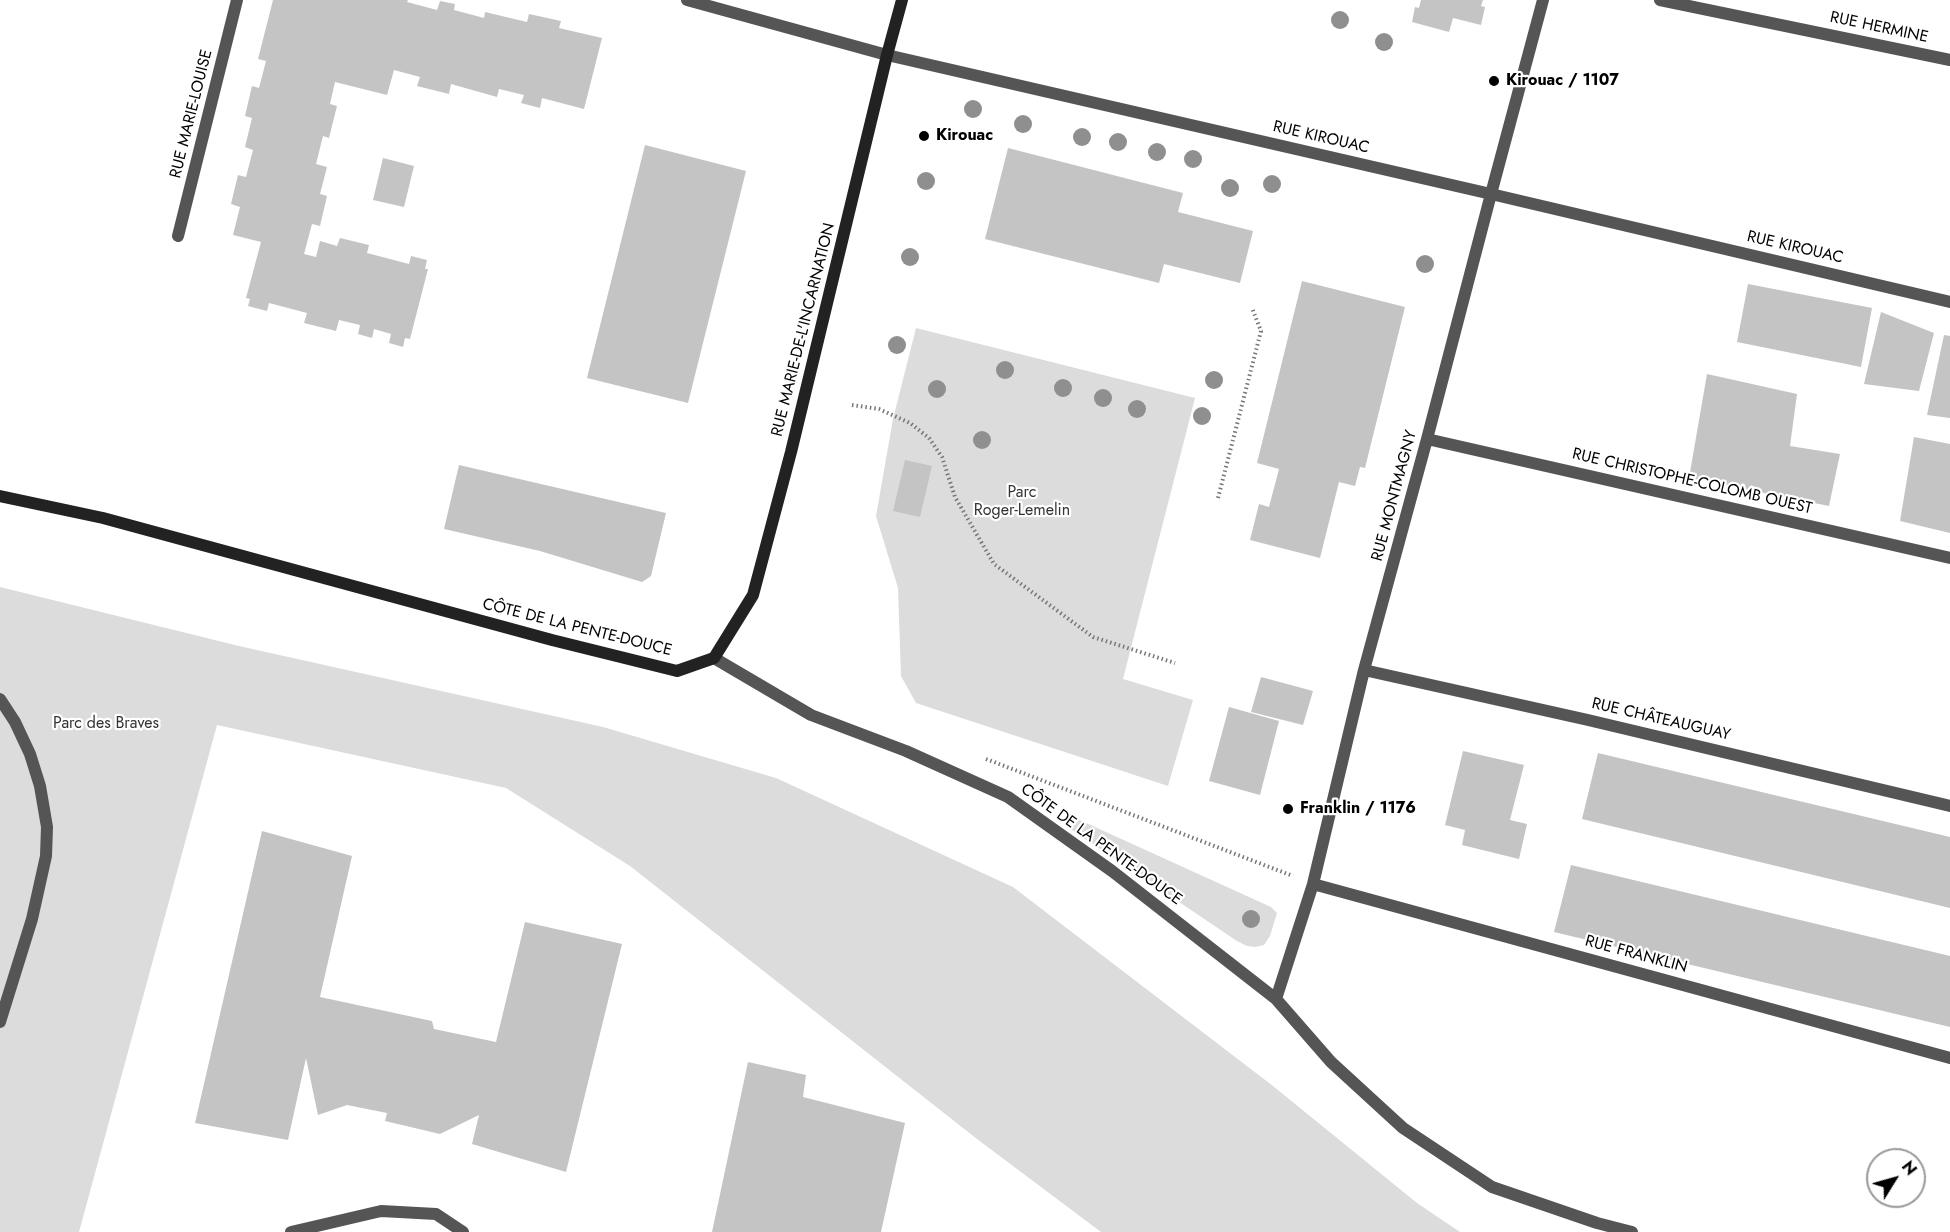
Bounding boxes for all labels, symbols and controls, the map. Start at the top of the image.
street label: RUE HERMINE [1828,8,1930,48]
street label: RUE MARIE-LOUISE [167,48,217,180]
place label: Kirouac / 1107 [1506,71,1619,91]
marker: Kirouac / 1107 [1487,74,1501,88]
street label: RUE KIROUAC [1271,118,1371,158]
place label: Kirouac [936,126,993,146]
marker: Kirouac [917,129,931,143]
street label: RUE MARIE-DE-L'INCARNATION [768,221,840,439]
street label: RUE KIROUAC [1745,228,1845,268]
street label: RUE MONTMAGNY [1368,428,1422,564]
street label: RUE CHRISTOPHE-COLOMB OUEST [1570,445,1814,519]
park label: Parc Roger-Lemelin [974,483,1070,521]
street label: CÔTE DE LA PENTE-DOUCE [480,595,674,661]
street label: RUE CHÂTEAUGUAY [1590,695,1732,745]
park label: Parc des Braves [53,714,159,734]
street label: CÔTE DE LA PENTE-DOUCE [1017,780,1185,910]
place label: Franklin / 1176 [1300,799,1416,819]
marker: Franklin / 1176 [1281,802,1295,816]
street label: RUE FRANKLIN [1583,932,1689,978]
north arrow [1866,1148,1926,1208]
text: N [1896,1156,1922,1180]

